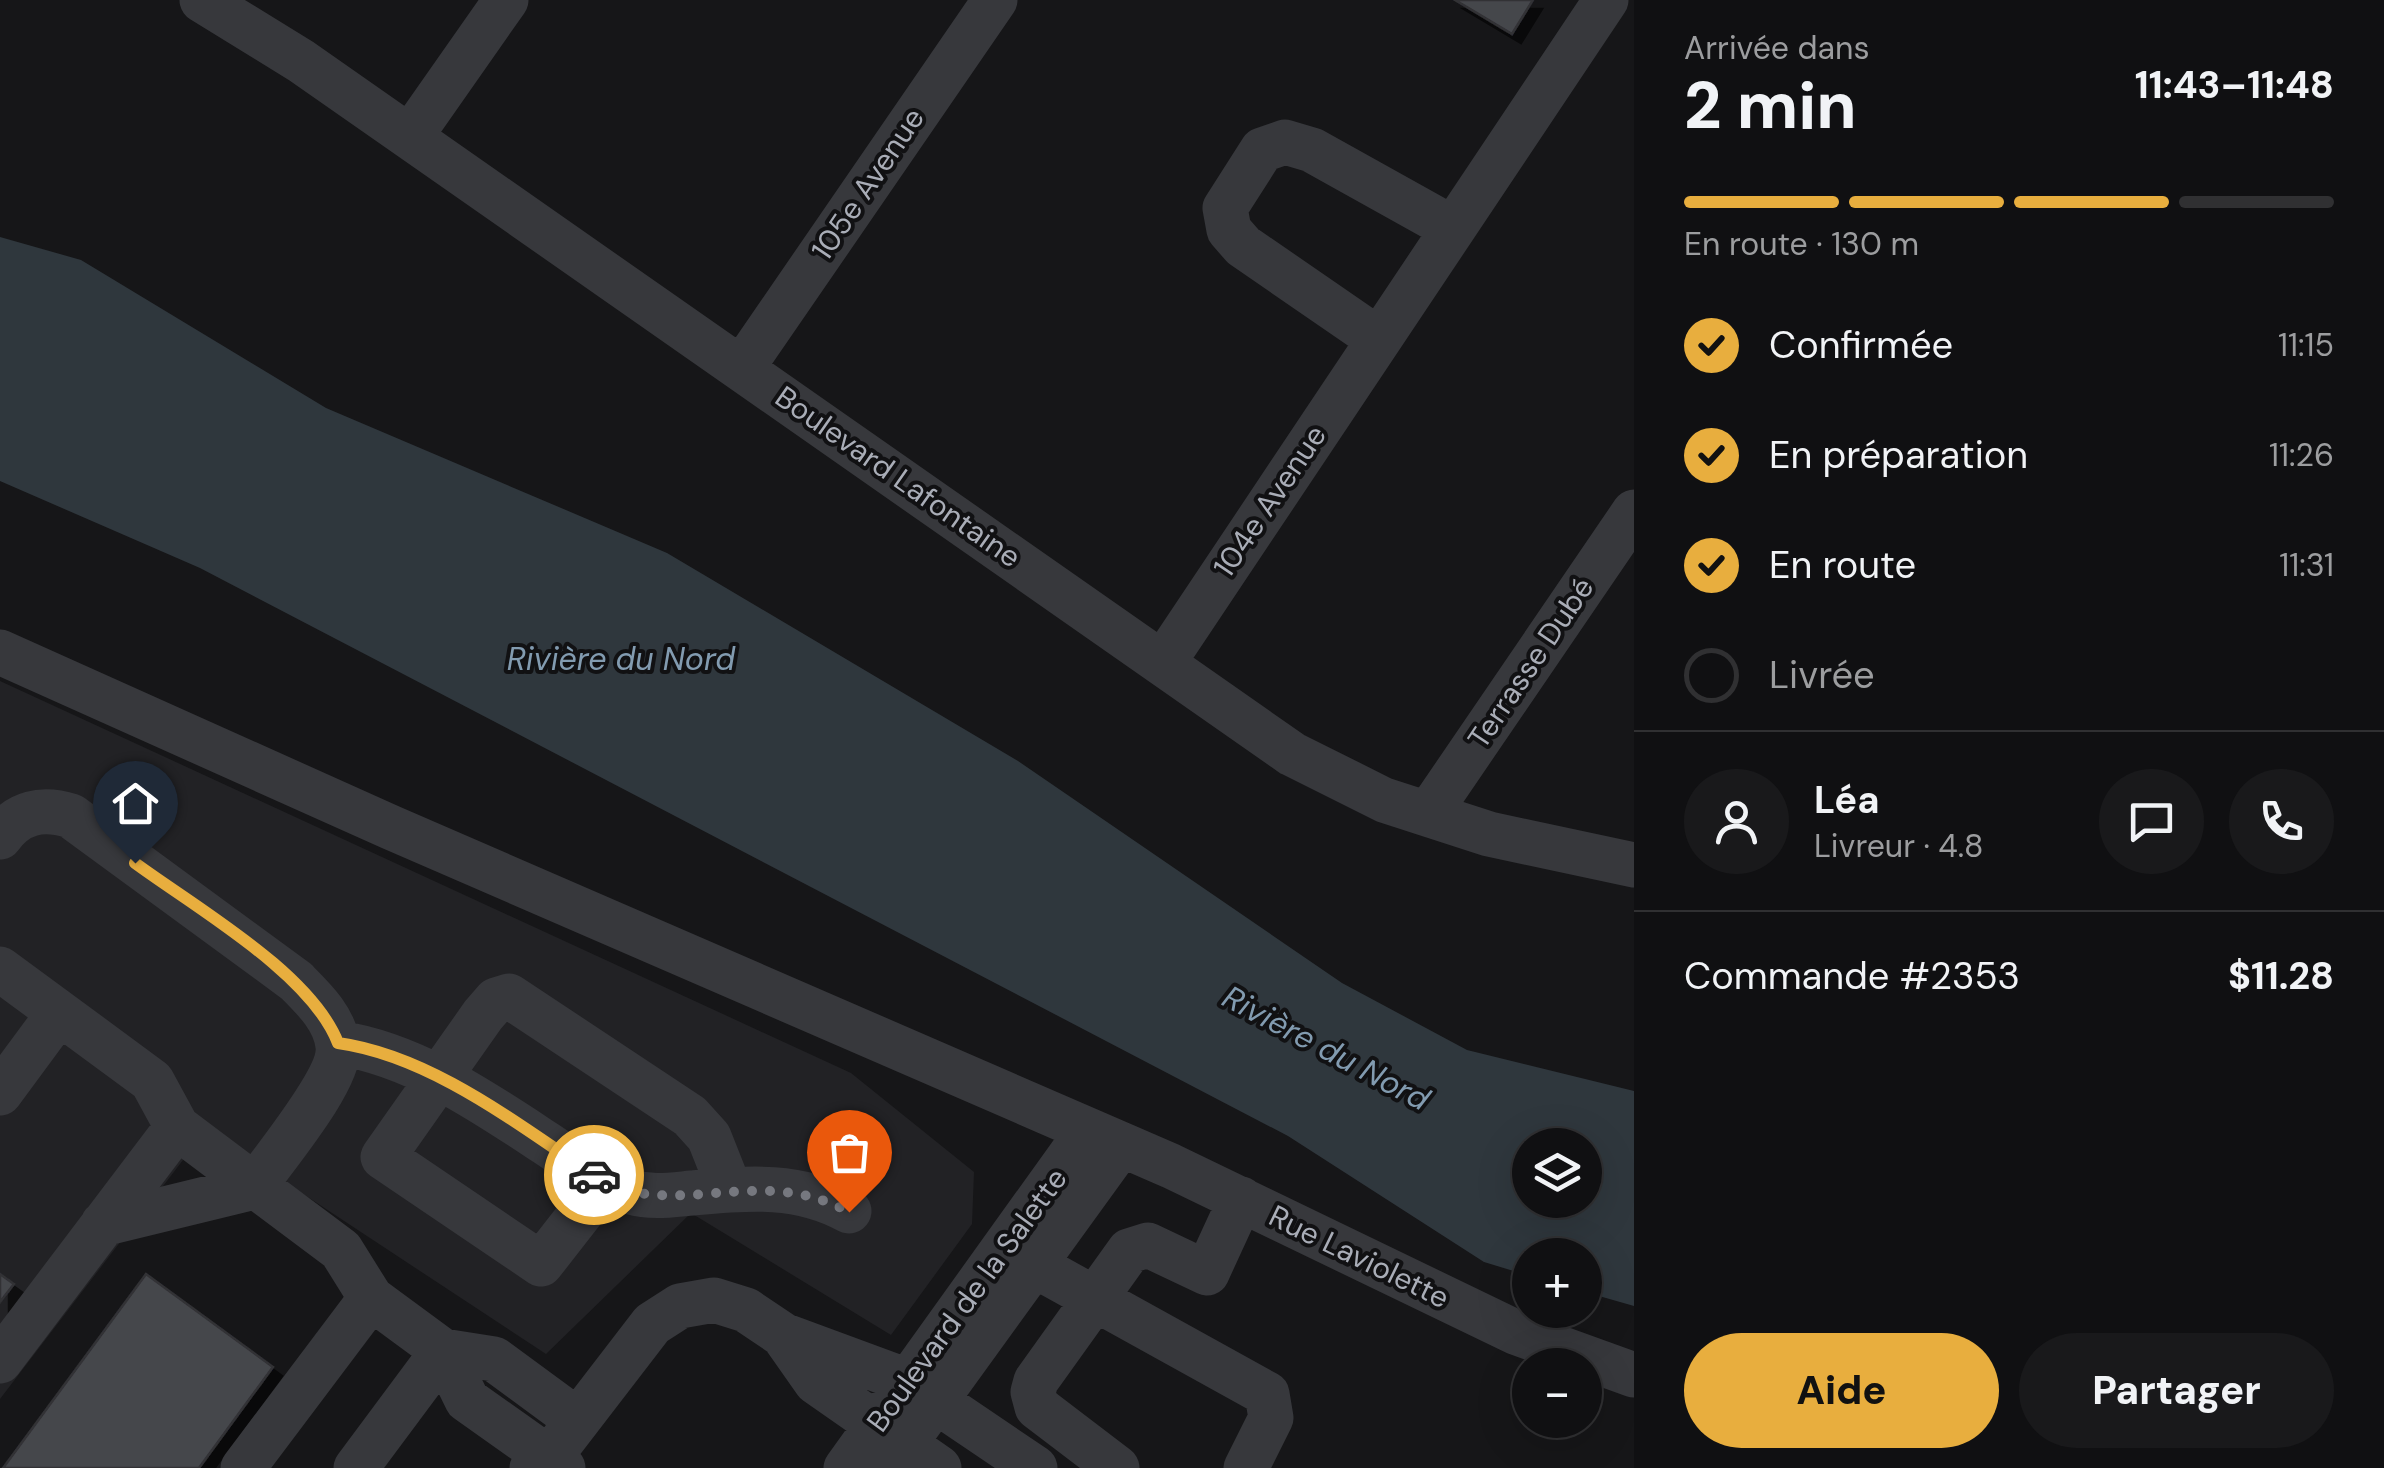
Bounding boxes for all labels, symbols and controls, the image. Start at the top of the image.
text: Arrivée dans [1684,27,1869,69]
text: 11:43–11:48 [2135,60,2334,110]
text: 2 min [1684,64,1857,148]
street label: 105e Avenue [802,100,933,267]
text: En route · 130 m [1684,223,1919,265]
icon: check [1684,318,1739,373]
text: Confirmée [1769,320,1953,370]
text: 11:15 [2278,324,2334,366]
street label: Boulevard Lafontaine [768,377,1029,576]
street label: 104e Avenue [1204,417,1335,584]
icon: check [1684,428,1739,483]
text: En préparation [1769,430,2028,480]
text: 11:26 [2269,434,2334,476]
icon: check [1684,538,1739,593]
text: En route [1769,540,1916,590]
text: 11:31 [2279,544,2334,586]
street label: Terrasse Dubé [1459,570,1602,756]
water label: Rivière du Nord [507,638,736,680]
text: Livrée [1769,650,1875,700]
pin [93,761,178,864]
button: person [1684,769,1789,874]
button: chat [2099,769,2204,874]
button: phone [2229,769,2334,874]
text: Léa [1814,775,1879,825]
icon: home [108,776,163,831]
text: Livreur · 4.8 [1814,825,1984,867]
text: Commande #2353 [1684,951,2020,1001]
text: $11.28 [2228,951,2334,1001]
water label: Rivière du Nord [1215,976,1438,1121]
pin [807,1110,892,1213]
courier [544,1125,644,1225]
icon: bag [822,1125,877,1180]
map controls [1512,1128,1602,1438]
button: layers [1512,1128,1602,1218]
icon: car [567,1148,622,1203]
street label: Boulevard de la Salette [858,1160,1075,1439]
street label: Rue Laviolette [1263,1196,1456,1317]
button: + [1512,1238,1602,1328]
button: Aide [1684,1333,1999,1448]
button: Partager [2019,1333,2334,1448]
button: − [1512,1348,1602,1438]

